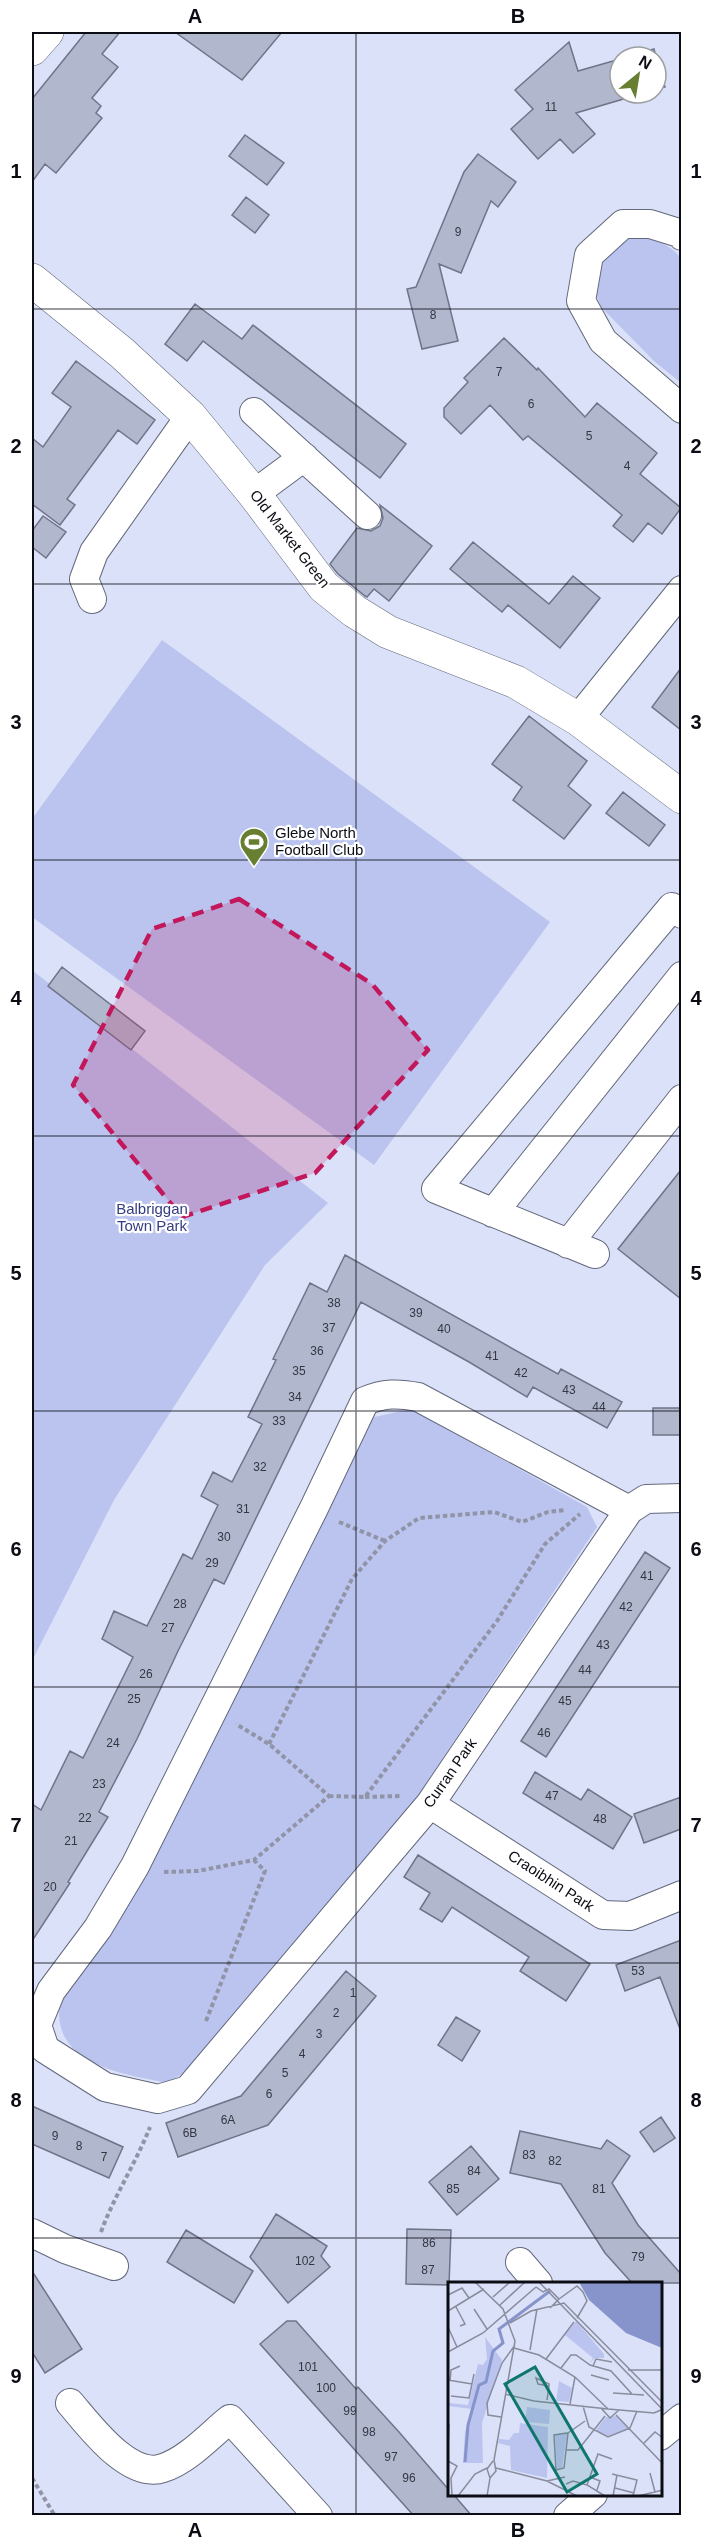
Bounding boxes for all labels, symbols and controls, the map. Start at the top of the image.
text: A [188,5,202,27]
text: B [511,5,525,27]
north arrow [608,45,668,105]
text: N [636,52,655,73]
house number: 11 [545,100,558,114]
text: 1 [10,160,22,182]
text: 1 [690,160,702,182]
house number: 9 [455,225,462,239]
house number: 8 [430,308,437,322]
house number: 7 [496,365,503,379]
house number: 6 [528,397,535,411]
house number: 5 [586,429,593,443]
text: 2 [10,435,22,457]
text: 2 [690,435,702,457]
house number: 4 [624,459,631,473]
street label: Old Market Green [247,486,334,591]
text: 3 [10,711,22,733]
text: 3 [690,711,702,733]
place label: Glebe North Football Club [275,824,363,858]
sports icon: Glebe North Football Club [238,826,270,868]
text: 4 [10,987,22,1009]
text: 4 [690,987,702,1009]
park label: Balbriggan Town Park [116,1200,188,1234]
text: 5 [10,1262,22,1284]
text: 5 [690,1262,702,1284]
house number: 38 [327,1296,341,1310]
house number: 39 [409,1306,423,1320]
house number: 37 [322,1321,336,1335]
house number: 40 [437,1322,451,1336]
house number: 36 [310,1344,324,1358]
house number: 41 [485,1349,499,1363]
house number: 35 [292,1364,306,1378]
house number: 42 [514,1366,528,1380]
house number: 43 [562,1383,576,1397]
house number: 34 [288,1390,302,1404]
house number: 44 [592,1400,606,1414]
house number: 33 [272,1414,286,1428]
house number: 32 [253,1460,267,1474]
house number: 31 [236,1502,250,1516]
house number: 30 [217,1530,231,1544]
text: 6 [10,1538,22,1560]
text: 6 [690,1538,702,1560]
house number: 29 [205,1556,219,1570]
house number: 41 [640,1569,654,1583]
house number: 28 [173,1597,187,1611]
house number: 42 [619,1600,633,1614]
house number: 27 [161,1621,175,1635]
house number: 43 [596,1638,610,1652]
house number: 44 [578,1663,592,1677]
house number: 26 [139,1667,153,1681]
house number: 25 [127,1692,141,1706]
house number: 45 [558,1694,572,1708]
house number: 46 [537,1726,551,1740]
street label: Curran Park [419,1734,480,1811]
house number: 24 [106,1736,120,1750]
house number: 23 [92,1777,106,1791]
house number: 47 [545,1789,559,1803]
house number: 22 [78,1811,92,1825]
house number: 48 [593,1812,607,1826]
text: 7 [10,1814,22,1836]
text: 7 [690,1814,702,1836]
house number: 21 [64,1834,78,1848]
street label: Craoibhin Park [505,1846,598,1915]
house number: 20 [43,1880,57,1894]
house number: 53 [631,1964,645,1978]
house number: 1 [350,1986,357,2000]
house number: 2 [333,2006,340,2020]
house number: 3 [316,2027,323,2041]
house number: 4 [299,2047,306,2061]
house number: 5 [282,2066,289,2080]
house number: 6 [266,2087,273,2101]
text: 8 [10,2089,22,2111]
text: 8 [690,2089,702,2111]
house number: 6A [221,2113,235,2127]
house number: 6B [183,2126,197,2140]
house number: 9 [52,2129,59,2143]
house number: 8 [76,2139,83,2153]
house number: 83 [522,2148,536,2162]
house number: 7 [101,2150,108,2164]
house number: 82 [548,2154,562,2168]
house number: 84 [467,2164,481,2178]
house number: 85 [446,2182,460,2196]
house number: 81 [592,2182,606,2196]
house number: 86 [422,2236,436,2250]
house number: 79 [631,2250,645,2264]
house number: 102 [295,2254,315,2268]
house number: 87 [421,2263,435,2277]
inset map [448,2282,662,2496]
house number: 101 [298,2360,318,2374]
text: 9 [10,2365,22,2387]
text: 9 [690,2365,702,2387]
house number: 100 [316,2381,336,2395]
house number: 99 [343,2404,357,2418]
house number: 98 [362,2425,376,2439]
house number: 97 [384,2450,398,2464]
house number: 96 [402,2471,416,2485]
text: A [188,2519,202,2541]
text: B [511,2519,525,2541]

